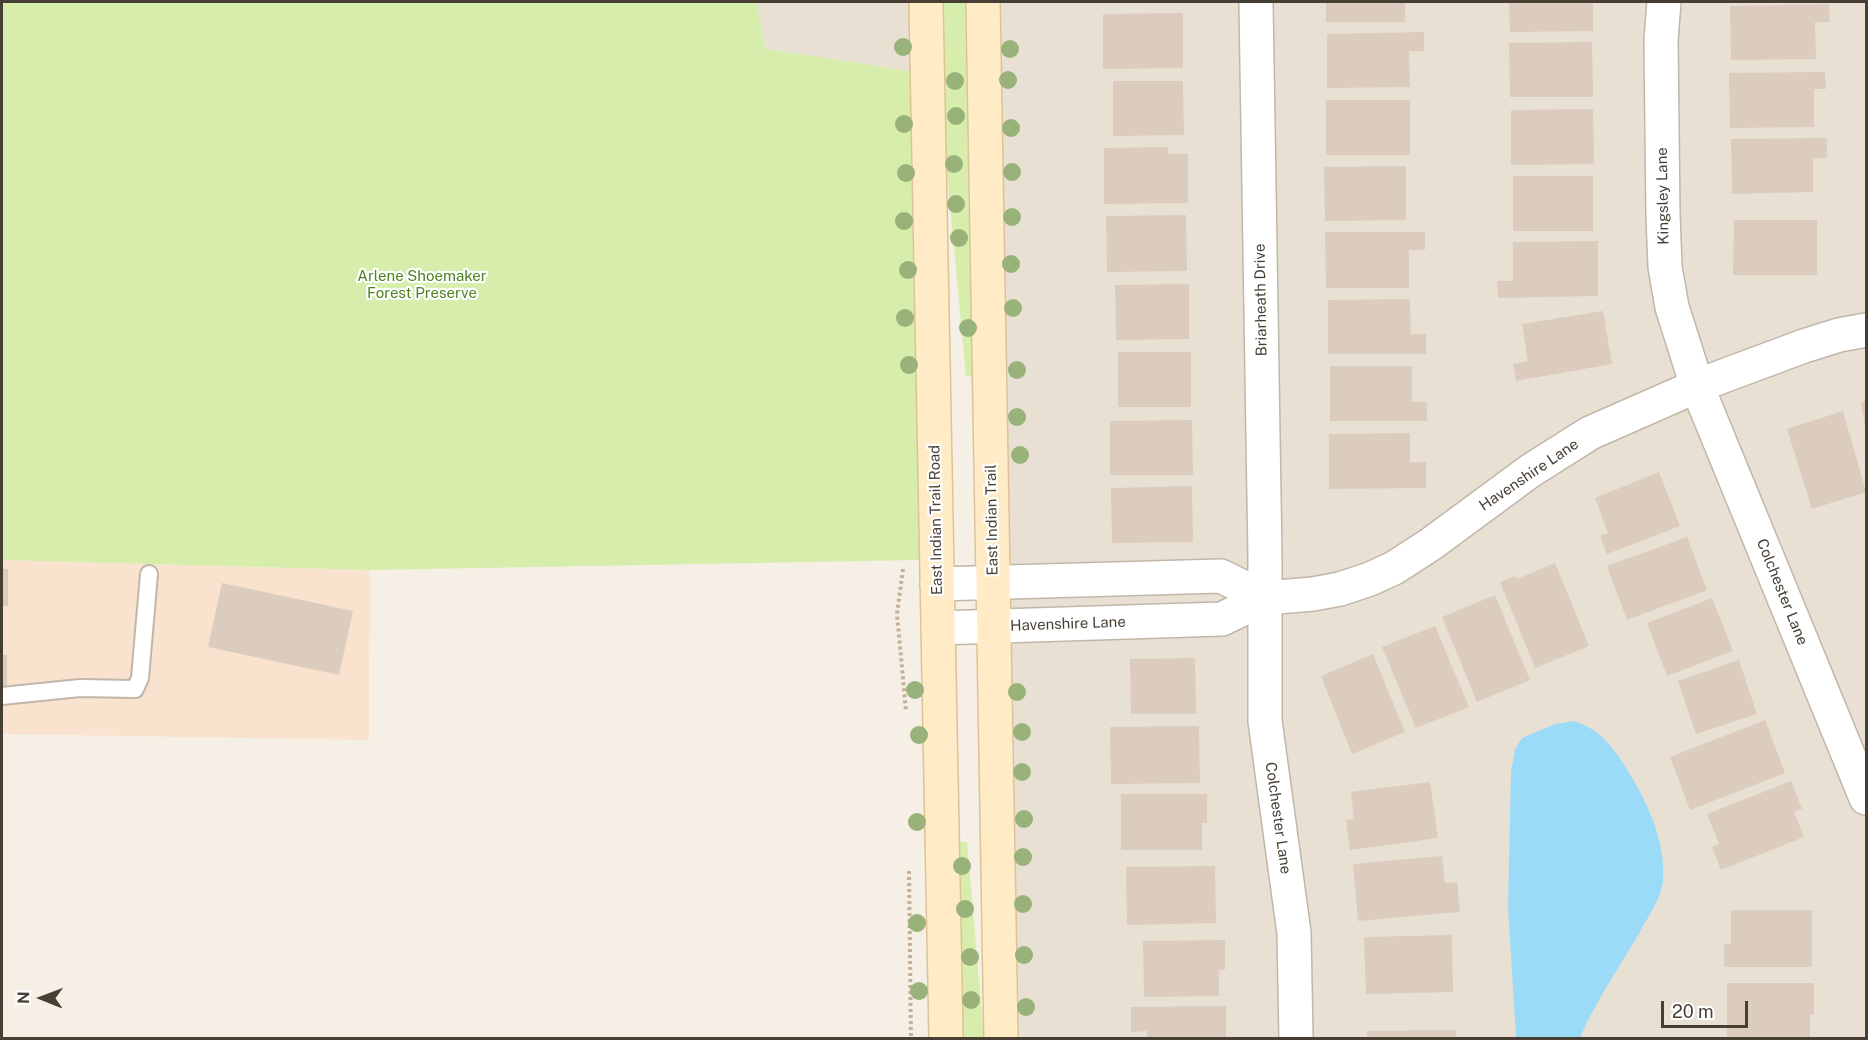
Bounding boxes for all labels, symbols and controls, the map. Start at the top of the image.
street label: Kingsley Lane [1653,147,1673,245]
street label: Briarheath Drive [1251,243,1271,357]
park label: Arlene Shoemaker Forest Preserve [357,267,487,302]
street label: Havenshire Lane [1476,435,1582,515]
street label: East Indian Trail Road [926,445,946,595]
street label: East Indian Trail [982,464,1002,576]
street label: Colchester Lane [1752,536,1812,648]
street label: Havenshire Lane [1010,613,1126,635]
street label: Colchester Lane [1261,761,1295,875]
north arrow [12,968,72,1028]
scale bar [1664,989,1751,1027]
text: N [14,991,33,1004]
text: 20 m [1672,1001,1714,1022]

